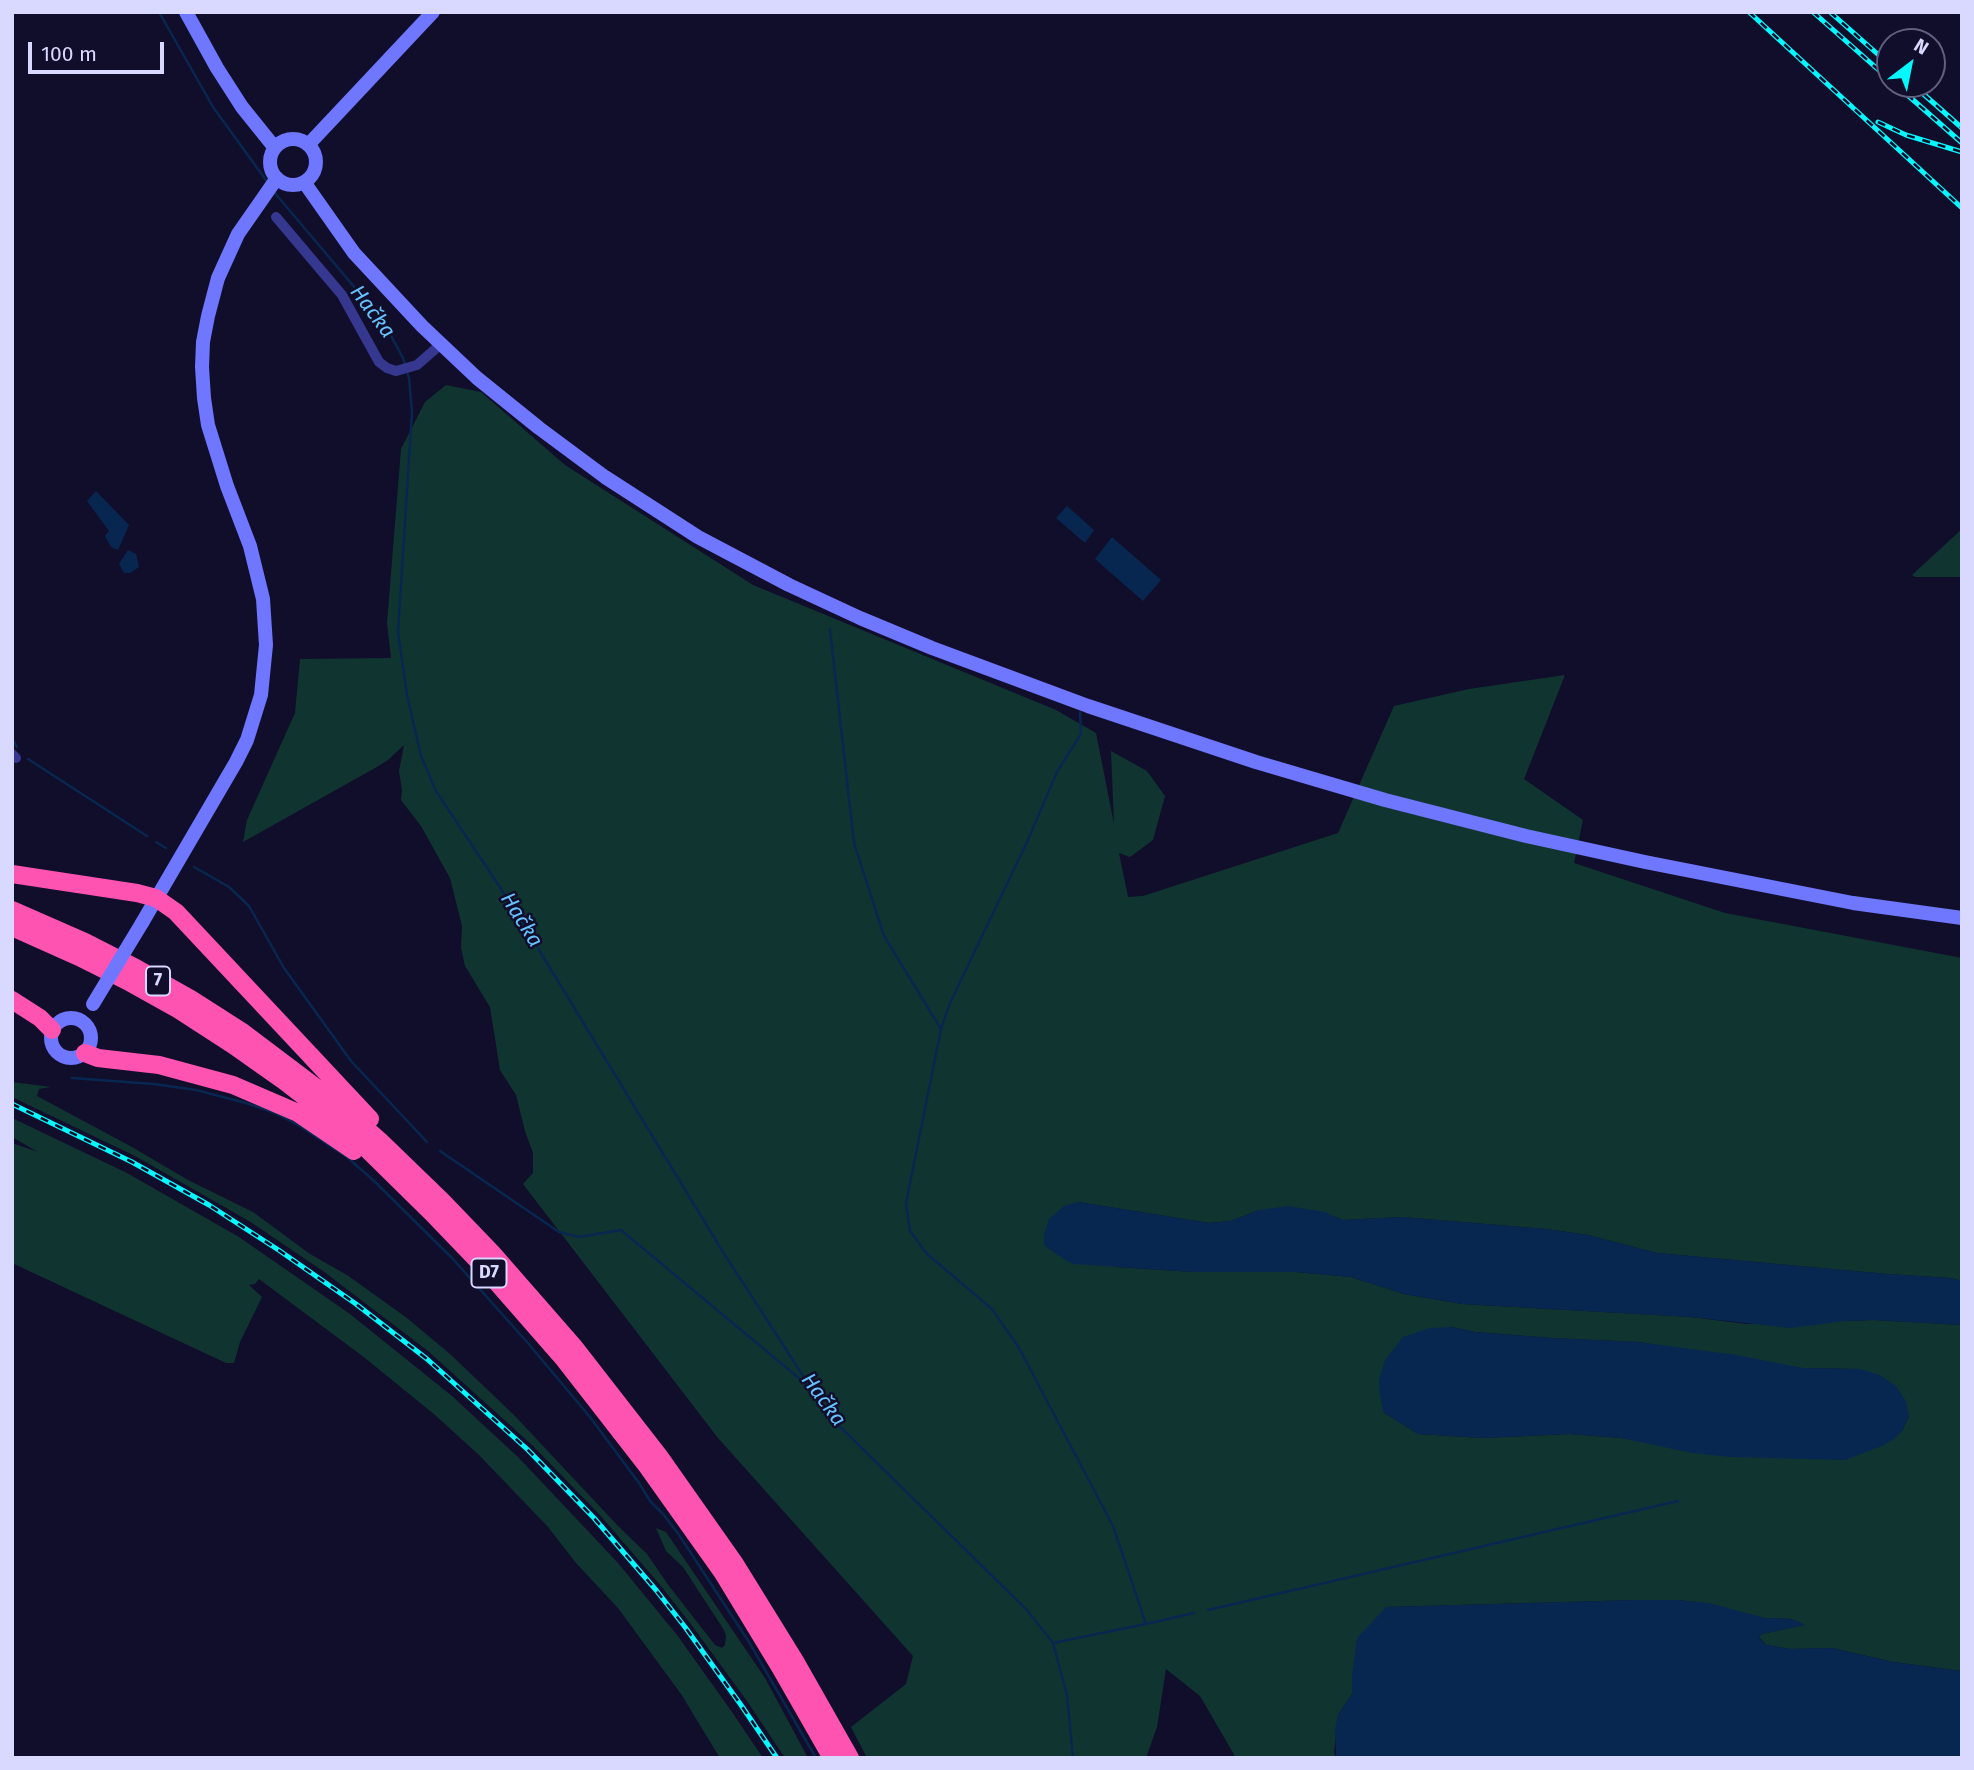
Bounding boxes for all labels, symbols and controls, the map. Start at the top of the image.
scale bar [32,28,168,72]
north arrow [1876,28,1946,98]
text: N [1910,33,1933,60]
text: 100 m [41,41,97,67]
water label: Hačka [344,281,400,343]
water label: Hačka [495,888,547,952]
road number: 7 [146,966,170,996]
road number: D7 [472,1258,506,1288]
water label: Hačka [795,1369,851,1431]

